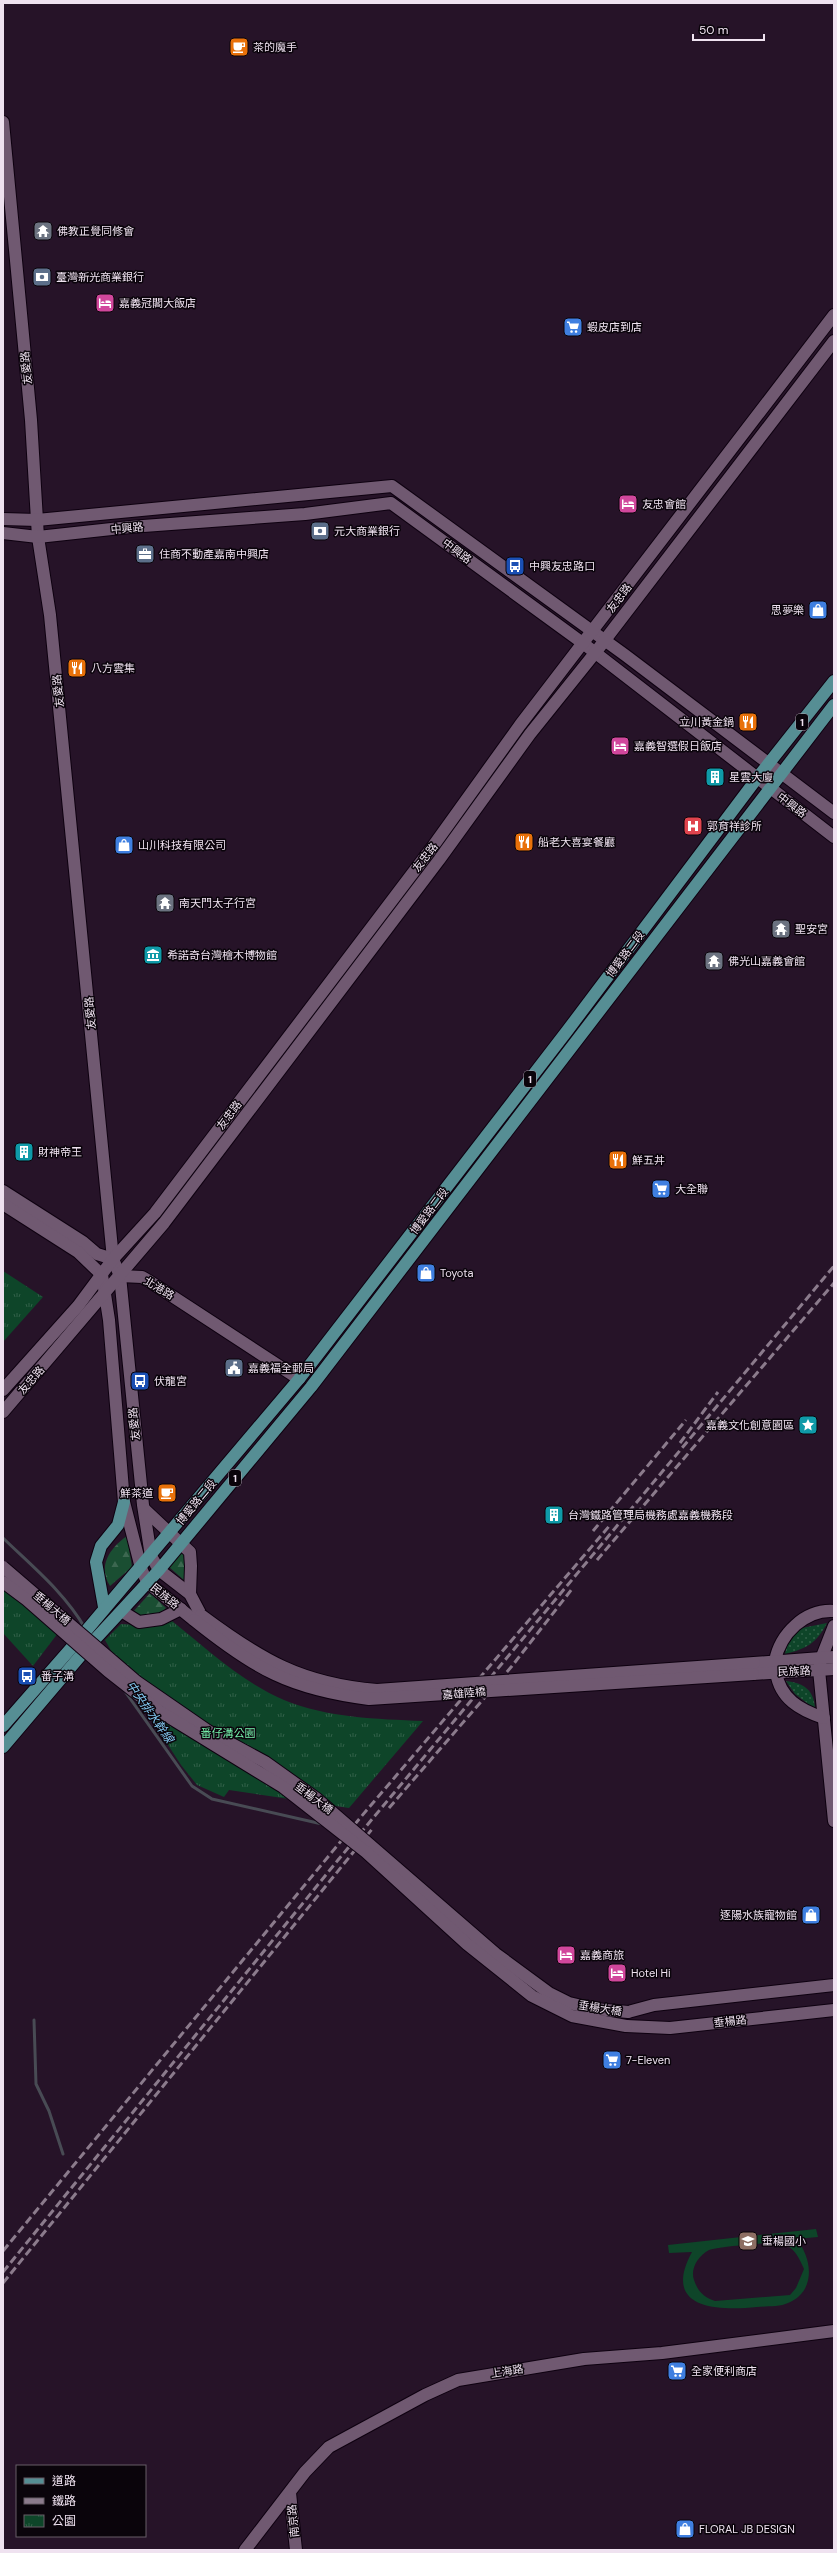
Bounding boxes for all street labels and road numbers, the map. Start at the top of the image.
street label: 友愛路 [17,351,35,385]
street label: 中興路 [110,520,144,536]
street label: 中興路 [440,535,474,567]
street label: 友忠路 [603,581,635,615]
street label: 友愛路 [49,674,67,708]
road number: 1 [796,714,808,730]
street label: 中興路 [775,789,809,821]
street label: 友忠路 [409,840,441,874]
street label: 博愛路二段 [603,928,647,980]
street label: 友愛路 [82,996,98,1030]
road number: 1 [524,1071,536,1087]
street label: 友忠路 [213,1098,245,1132]
street label: 博愛路二段 [407,1185,451,1237]
street label: 北港路 [141,1274,177,1302]
street label: 友忠路 [15,1363,47,1397]
street label: 友愛路 [125,1407,143,1441]
road number: 1 [229,1470,241,1486]
street label: 博愛路二段 [173,1476,219,1528]
street label: 民族路 [148,1580,182,1612]
street label: 垂楊大橋 [31,1588,73,1628]
street label: 民族路 [777,1663,811,1679]
street label: 嘉雄陸橋 [441,1684,487,1702]
street label: 垂楊大橋 [292,1779,336,1817]
street label: 垂楊大橋 [577,1998,623,2018]
street label: 垂楊路 [713,2012,747,2030]
street label: 上海路 [490,2362,524,2380]
street label: 南京路 [284,2504,302,2538]

